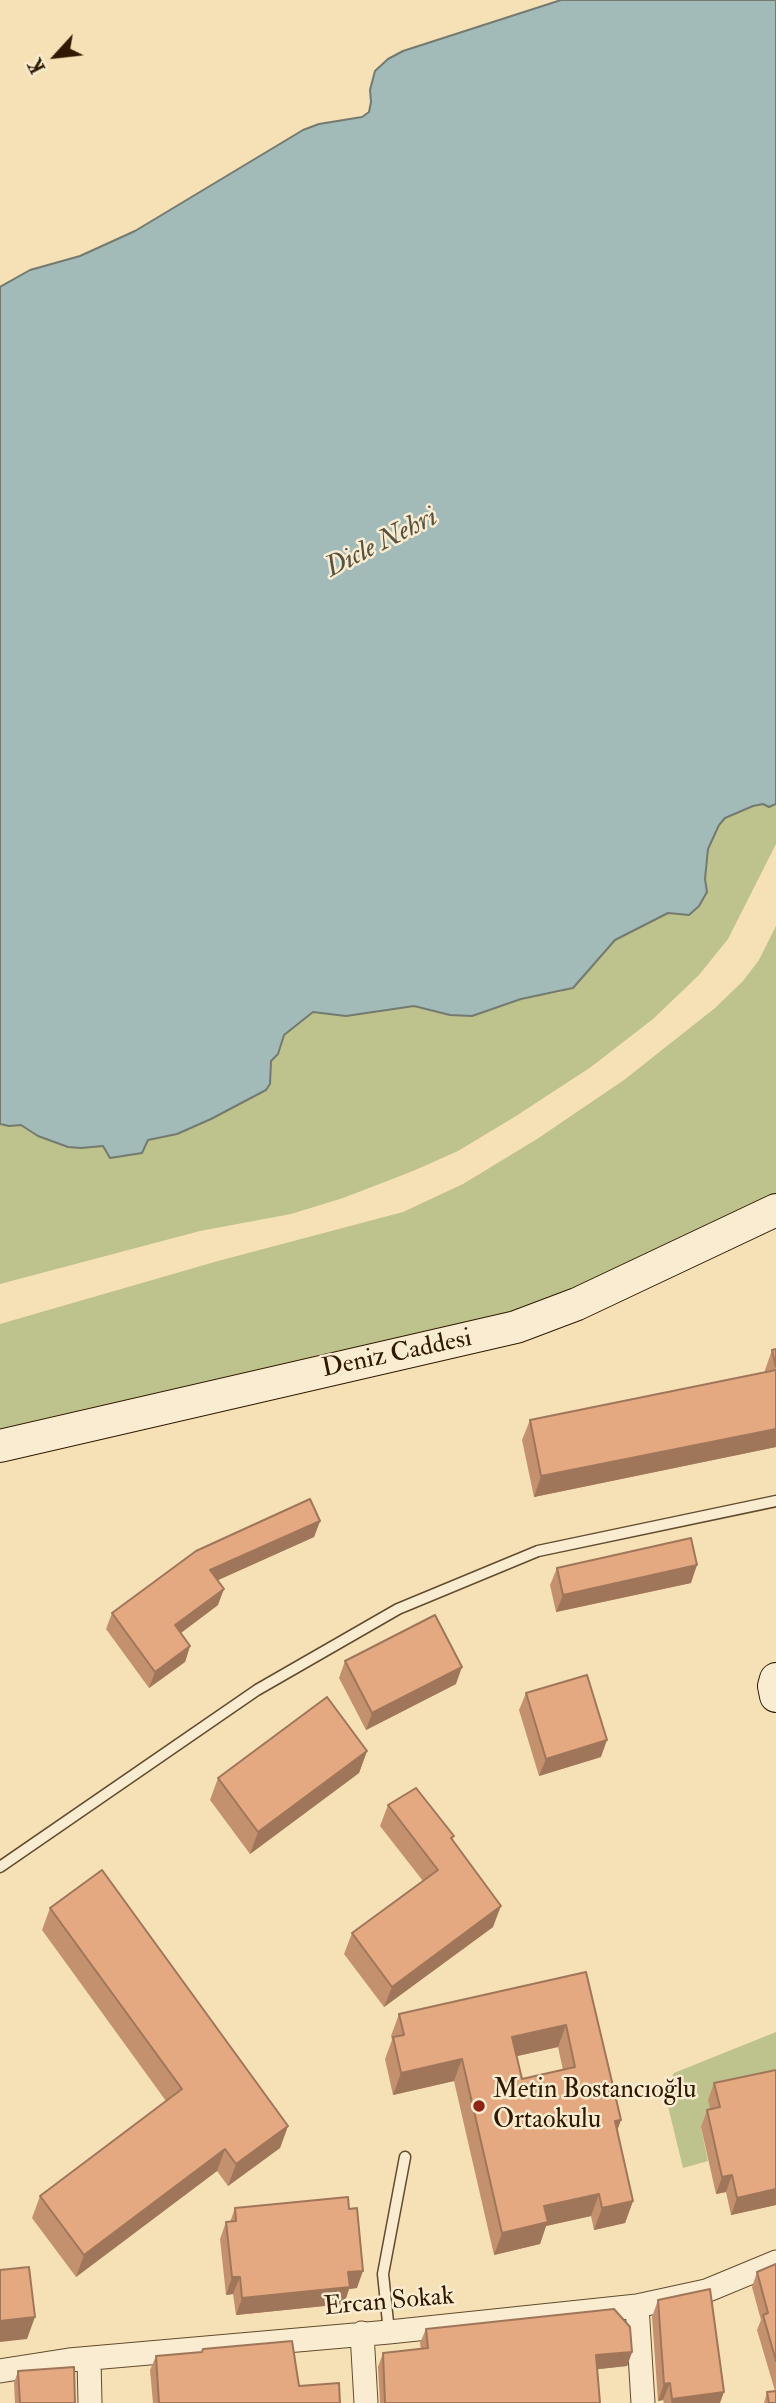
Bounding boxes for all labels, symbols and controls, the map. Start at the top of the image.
north arrow [21,21,91,91]
text: K [24,54,51,77]
water label: Dicle Nehri [320,502,444,586]
street label: Deniz Caddesi [319,1324,475,1386]
place label: Metin Bostancıoğlu Ortaokulu [493,2075,696,2136]
marker: Metin Bostancıoğlu Ortaokulu [471,2098,487,2114]
street label: Ercan Sokak [323,2282,455,2324]

